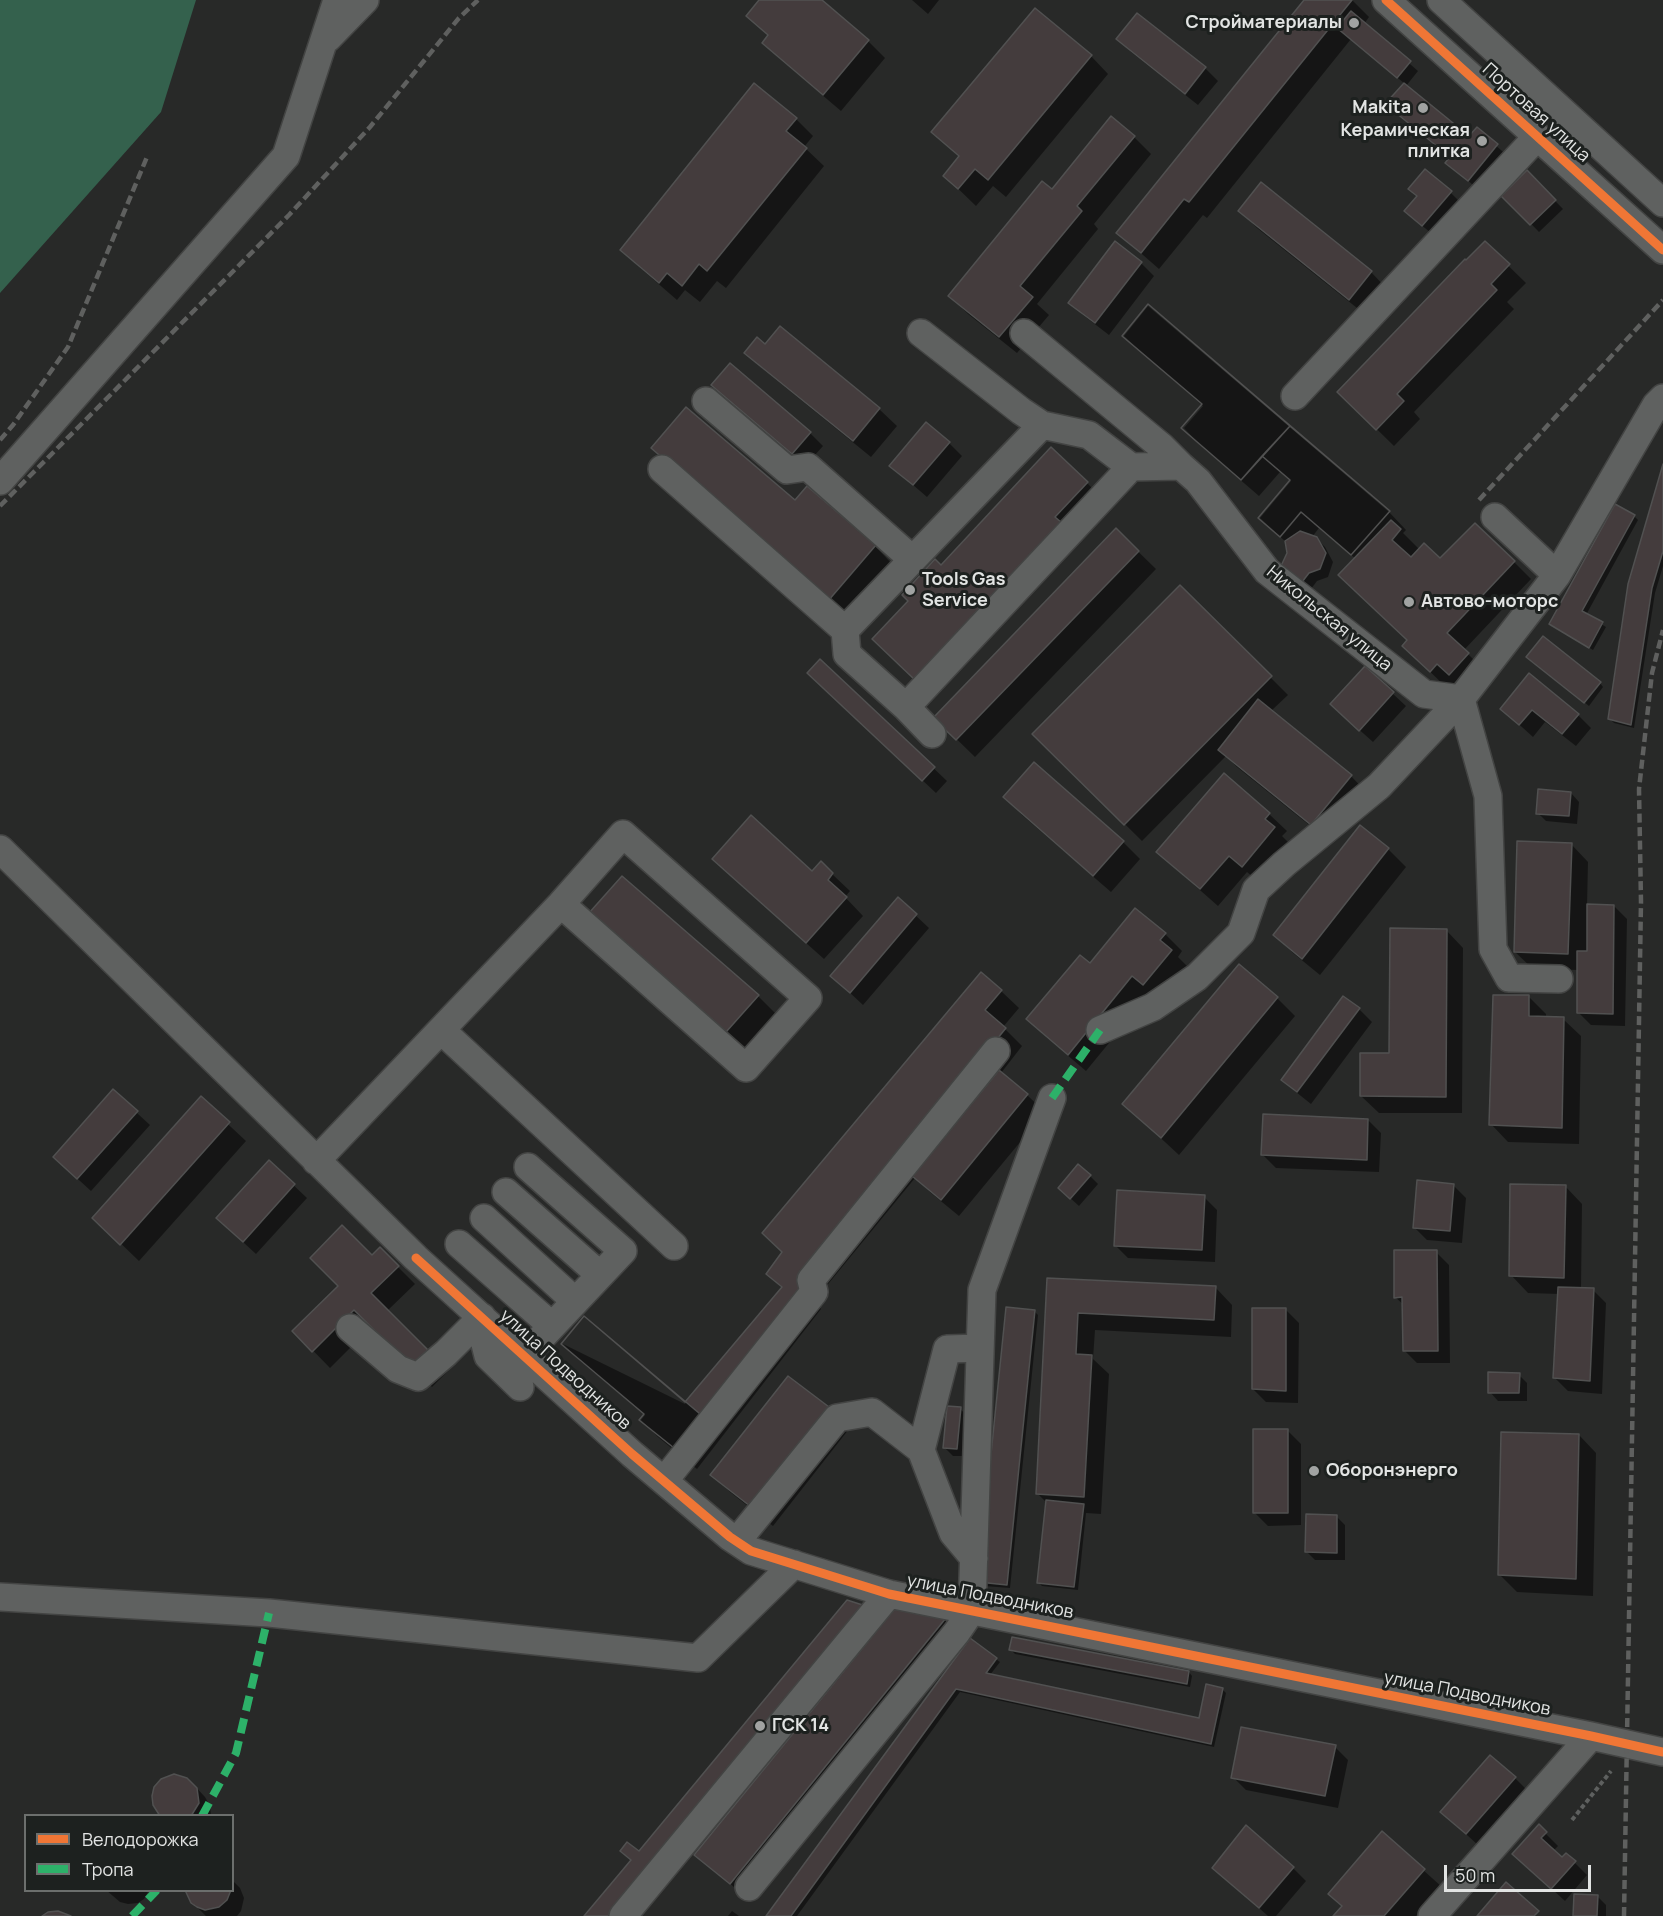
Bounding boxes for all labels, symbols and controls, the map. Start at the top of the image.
place label: Стройматериалы [1186,12,1342,34]
marker: Стройматериалы [1347,16,1361,30]
street label: Портовая улица [1478,59,1594,167]
place label: Makita [1352,97,1411,119]
marker: Makita [1416,101,1430,115]
place label: Керамическая плитка [1341,120,1470,162]
marker: Керамическая плитка [1475,134,1489,148]
street label: Никольская улица [1262,562,1396,676]
place label: Tools Gas Service [922,569,1005,612]
marker: Tools Gas Service [903,583,917,597]
place label: Автово-моторс [1421,591,1558,613]
marker: Автово-моторс [1402,595,1416,609]
street label: улица Подводников [495,1305,635,1435]
place label: Оборонэнерго [1326,1460,1458,1482]
marker: Оборонэнерго [1307,1464,1321,1478]
street label: улица Подводников [905,1570,1075,1624]
street label: улица Подводников [1382,1667,1552,1721]
place label: ГСК 14 [772,1715,829,1737]
marker: ГСК 14 [753,1719,767,1733]
legend [24,1814,234,1892]
text: Велодорожка [82,1827,199,1851]
scale bar [1447,1853,1594,1891]
text: Тропа [82,1857,133,1881]
text: 50 m [1455,1863,1495,1887]

